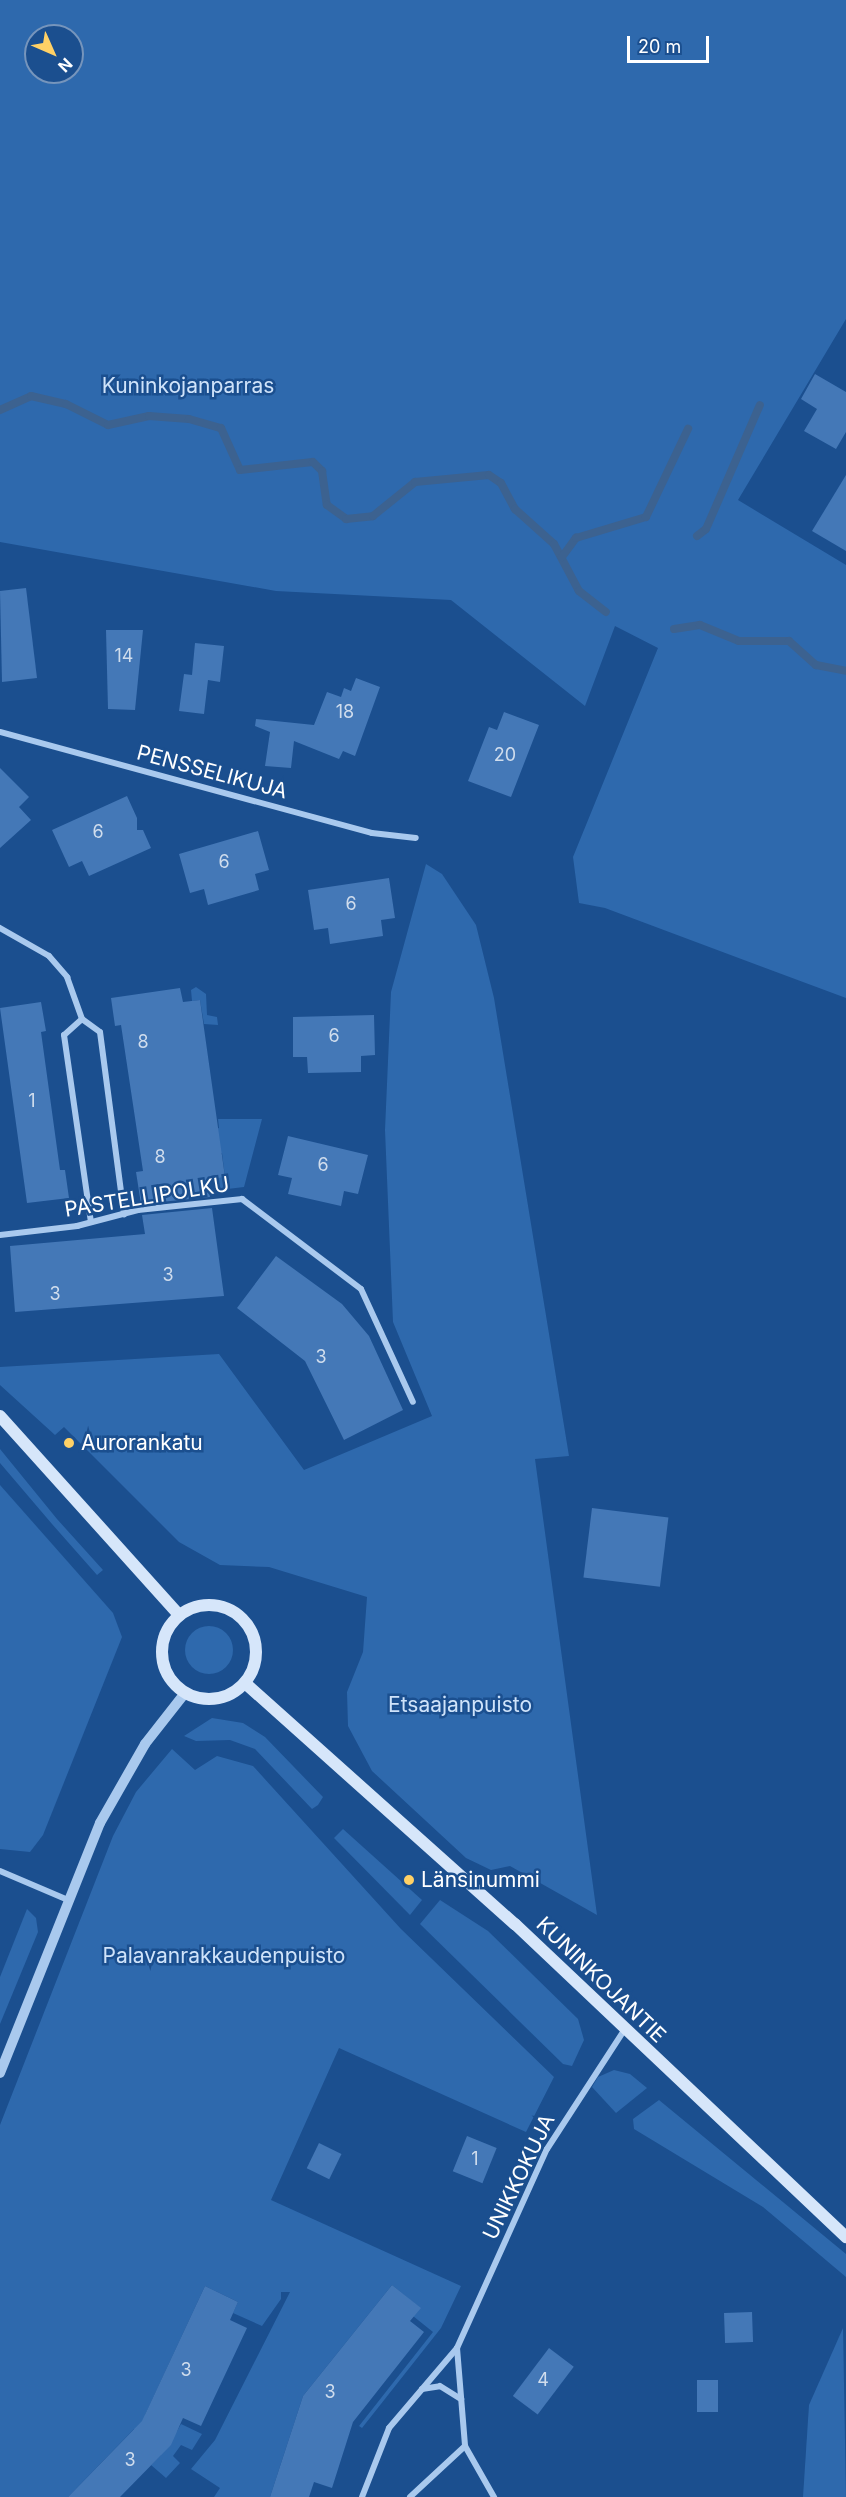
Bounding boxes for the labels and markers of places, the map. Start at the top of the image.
place label: Aurorankatu [81,1430,203,1456]
marker: Aurorankatu [62,1436,76,1450]
place label: Länsinummi [421,1867,540,1893]
marker: Länsinummi [402,1873,416,1887]

